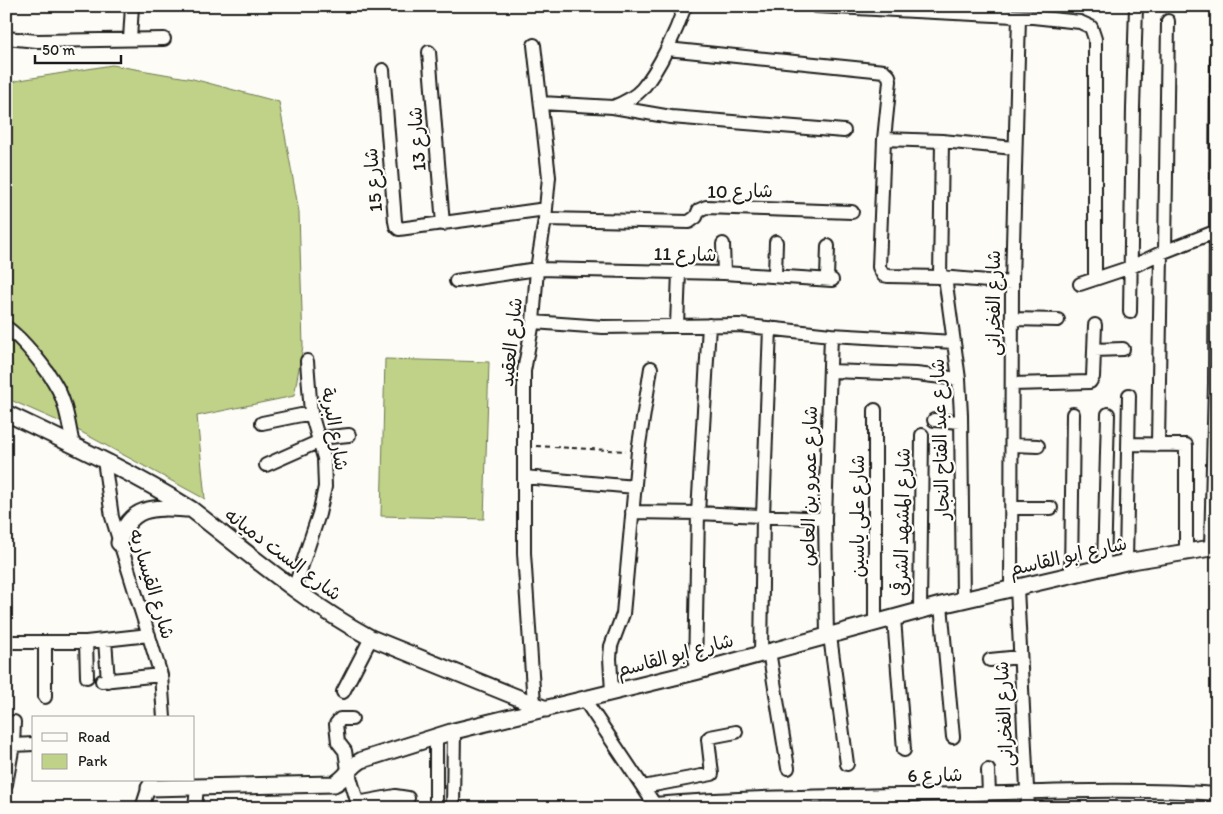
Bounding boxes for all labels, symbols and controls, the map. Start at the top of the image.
scale bar [35,32,121,64]
text: 50 m [42,41,75,59]
street label: شارع 13 [403,106,433,172]
street label: شارع 15 [359,147,389,213]
street label: شارع 10 [707,179,773,205]
street label: شارع 11 [653,242,717,268]
street label: شارع الفخرانى [982,250,1007,356]
street label: شارع العقيد [495,296,529,388]
street label: شارع عبد الفتاح النجار [926,358,956,522]
street label: شارع البربة [314,386,354,473]
street label: شارع عمرو بن العاص [796,405,824,567]
street label: شارع المشهد الشرقى [888,448,917,596]
street label: شارع على ياسين [846,454,871,578]
street label: شارع الست دميانه [219,503,346,607]
street label: شارع القيساريه [122,526,180,642]
street label: شارع ابو القاسم [1007,531,1130,584]
street label: شارع ابو القاسم [614,628,737,685]
street label: شارع الفخرانى [990,660,1020,768]
legend [32,716,195,782]
text: Road [78,728,111,746]
text: Park [78,752,108,770]
street label: شارع 6 [907,763,963,789]

